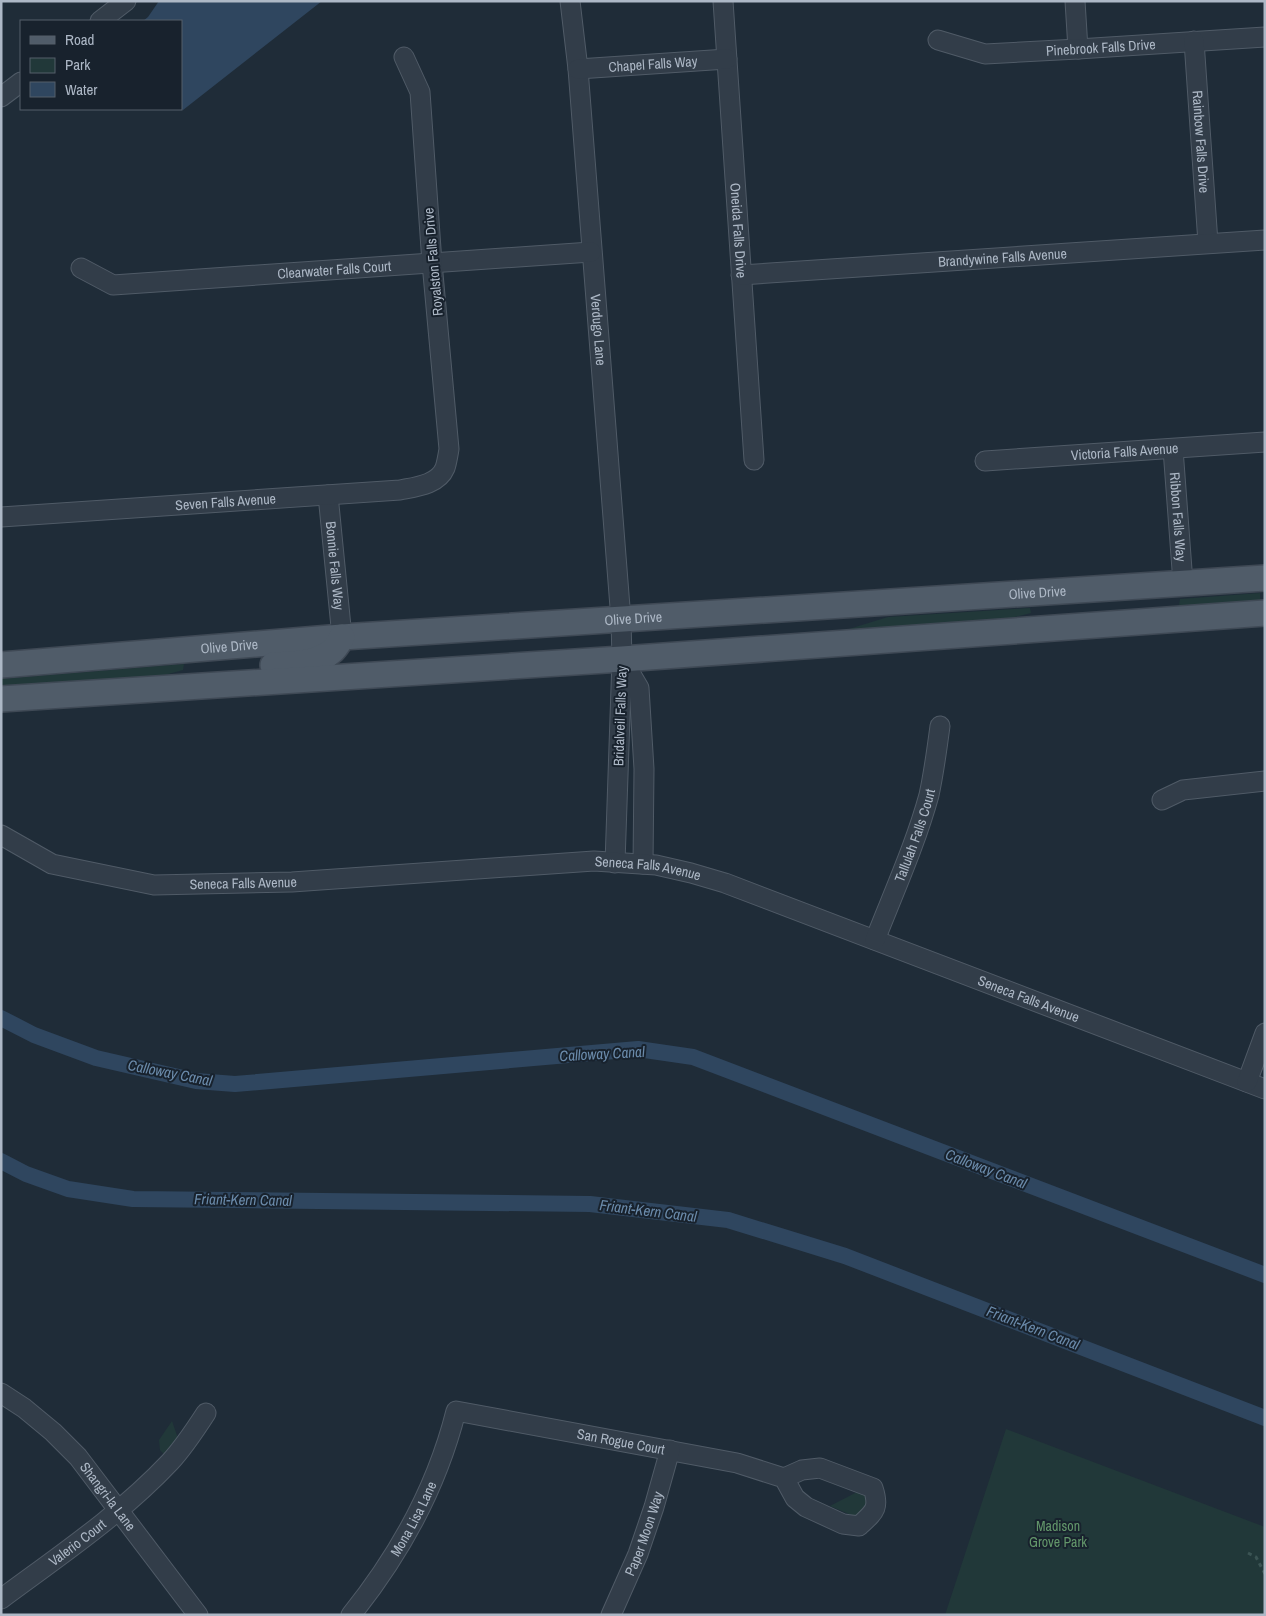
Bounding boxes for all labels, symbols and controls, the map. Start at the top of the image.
legend [20,20,182,110]
text: Road [65,29,94,50]
street label: Pinebrook Falls Drive [1045,35,1156,60]
street label: Chapel Falls Way [608,52,698,76]
text: Park [65,54,91,75]
text: Water [65,79,97,100]
street label: Rainbow Falls Drive [1188,90,1214,194]
street label: Oneida Falls Drive [726,182,751,279]
street label: Royalston Falls Drive [419,207,447,317]
street label: Brandywine Falls Avenue [937,244,1067,271]
street label: Clearwater Falls Court [277,257,392,283]
street label: Verdugo Lane [587,293,610,366]
street label: Victoria Falls Avenue [1070,439,1179,464]
street label: Ribbon Falls Way [1166,471,1190,562]
street label: Seven Falls Avenue [175,489,276,514]
street label: Bonnie Falls Way [322,520,348,611]
street label: Olive Drive [1008,582,1067,603]
street label: Olive Drive [604,608,663,629]
street label: Olive Drive [200,635,259,658]
street label: Bridalveil Falls Way [609,665,631,767]
street label: Tallulah Falls Court [890,787,939,885]
street label: Seneca Falls Avenue [594,852,703,884]
street label: Seneca Falls Avenue [189,873,297,893]
street label: Seneca Falls Avenue [975,971,1082,1026]
water label: Calloway Canal [559,1041,645,1066]
water label: Calloway Canal [126,1054,214,1091]
water label: Calloway Canal [943,1143,1030,1194]
water label: Friant-Kern Canal [194,1188,292,1211]
water label: Friant-Kern Canal [598,1194,698,1227]
water label: Friant-Kern Canal [984,1300,1083,1355]
street label: San Rogue Court [576,1425,666,1458]
street label: Shangri-la Lane [76,1458,140,1534]
street label: Mona Lisa Lane [386,1478,440,1560]
street label: Paper Moon Way [621,1489,667,1579]
street label: Valerio Court [45,1515,110,1570]
park label: Madison Grove Park [1029,1517,1087,1551]

